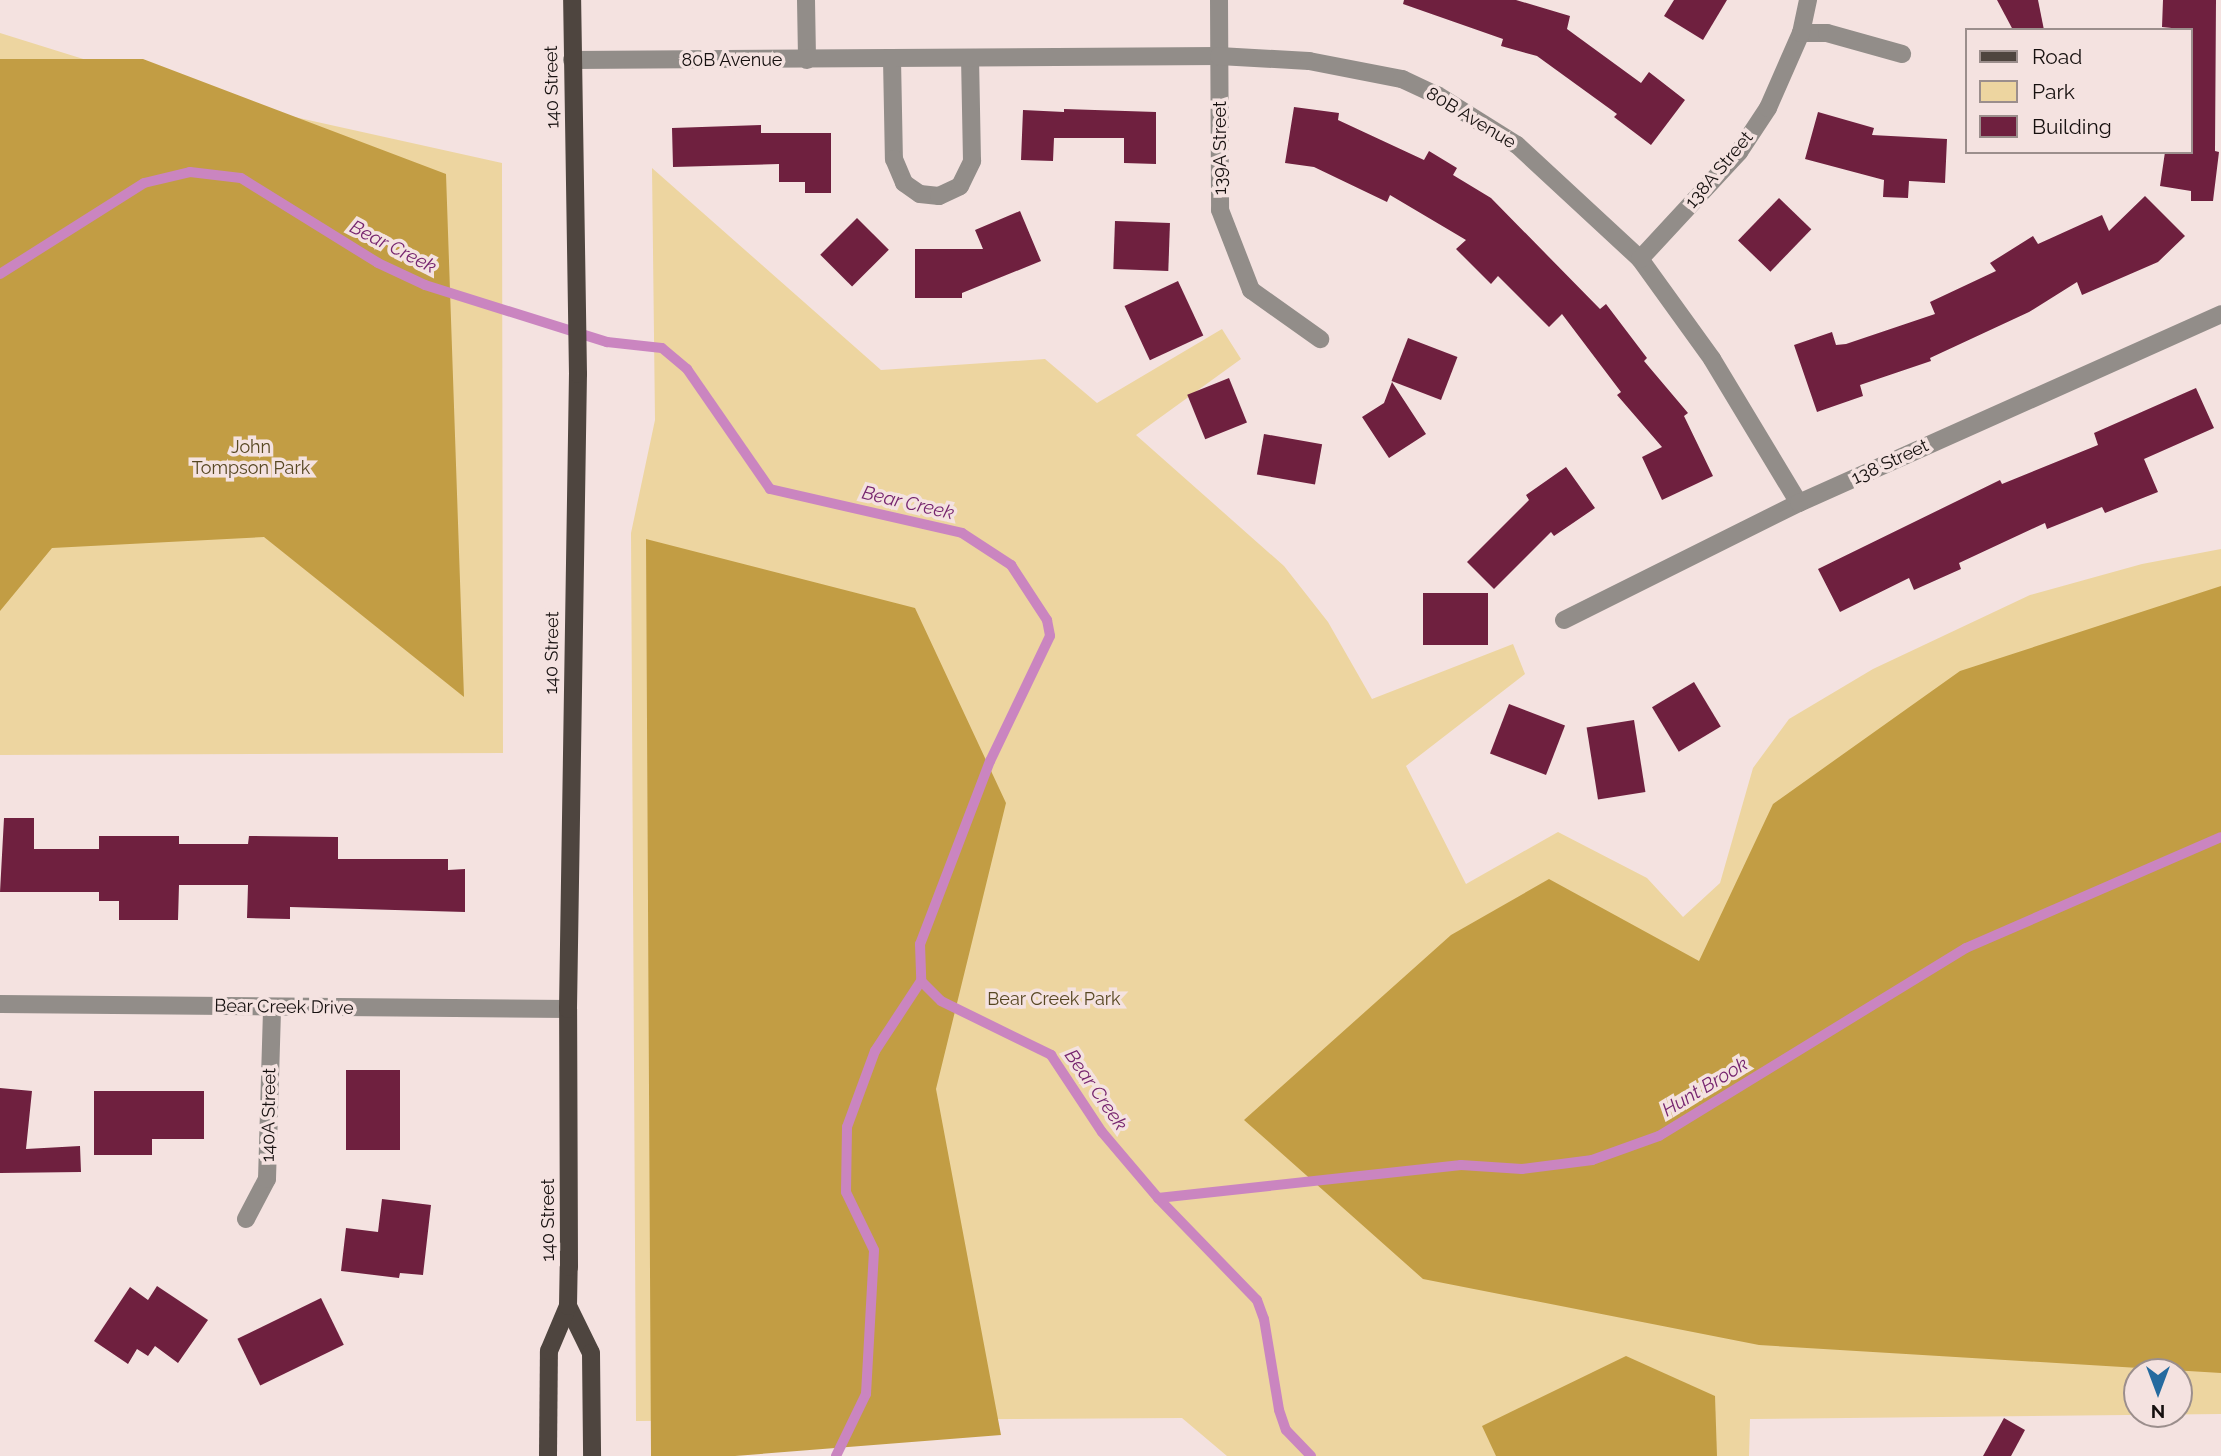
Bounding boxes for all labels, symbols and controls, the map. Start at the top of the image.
legend [1966,28,2193,154]
text: Road [2032,44,2082,69]
street label: 140 Street [540,45,564,129]
street label: 80B Avenue [681,49,783,71]
text: Park [2032,79,2075,104]
street label: 80B Avenue [1422,83,1520,153]
street label: 139A Street [1209,101,1231,195]
text: Building [2032,114,2112,139]
street label: 138A Street [1680,127,1758,213]
water label: Bear Creek [346,215,440,279]
street label: 138 Street [1848,435,1932,489]
park label: John Tompson Park [192,437,310,480]
water label: Bear Creek [860,481,956,525]
street label: 140 Street [540,611,564,695]
park label: Bear Creek Park [987,988,1121,1010]
street label: Bear Creek Drive [214,995,354,1019]
water label: Bear Creek [1060,1045,1132,1135]
water label: Hunt Brook [1658,1053,1752,1121]
street label: 140A Street [257,1067,281,1163]
street label: 140 Street [537,1178,559,1262]
north arrow [2123,1358,2193,1428]
text: N [2151,1401,2165,1423]

